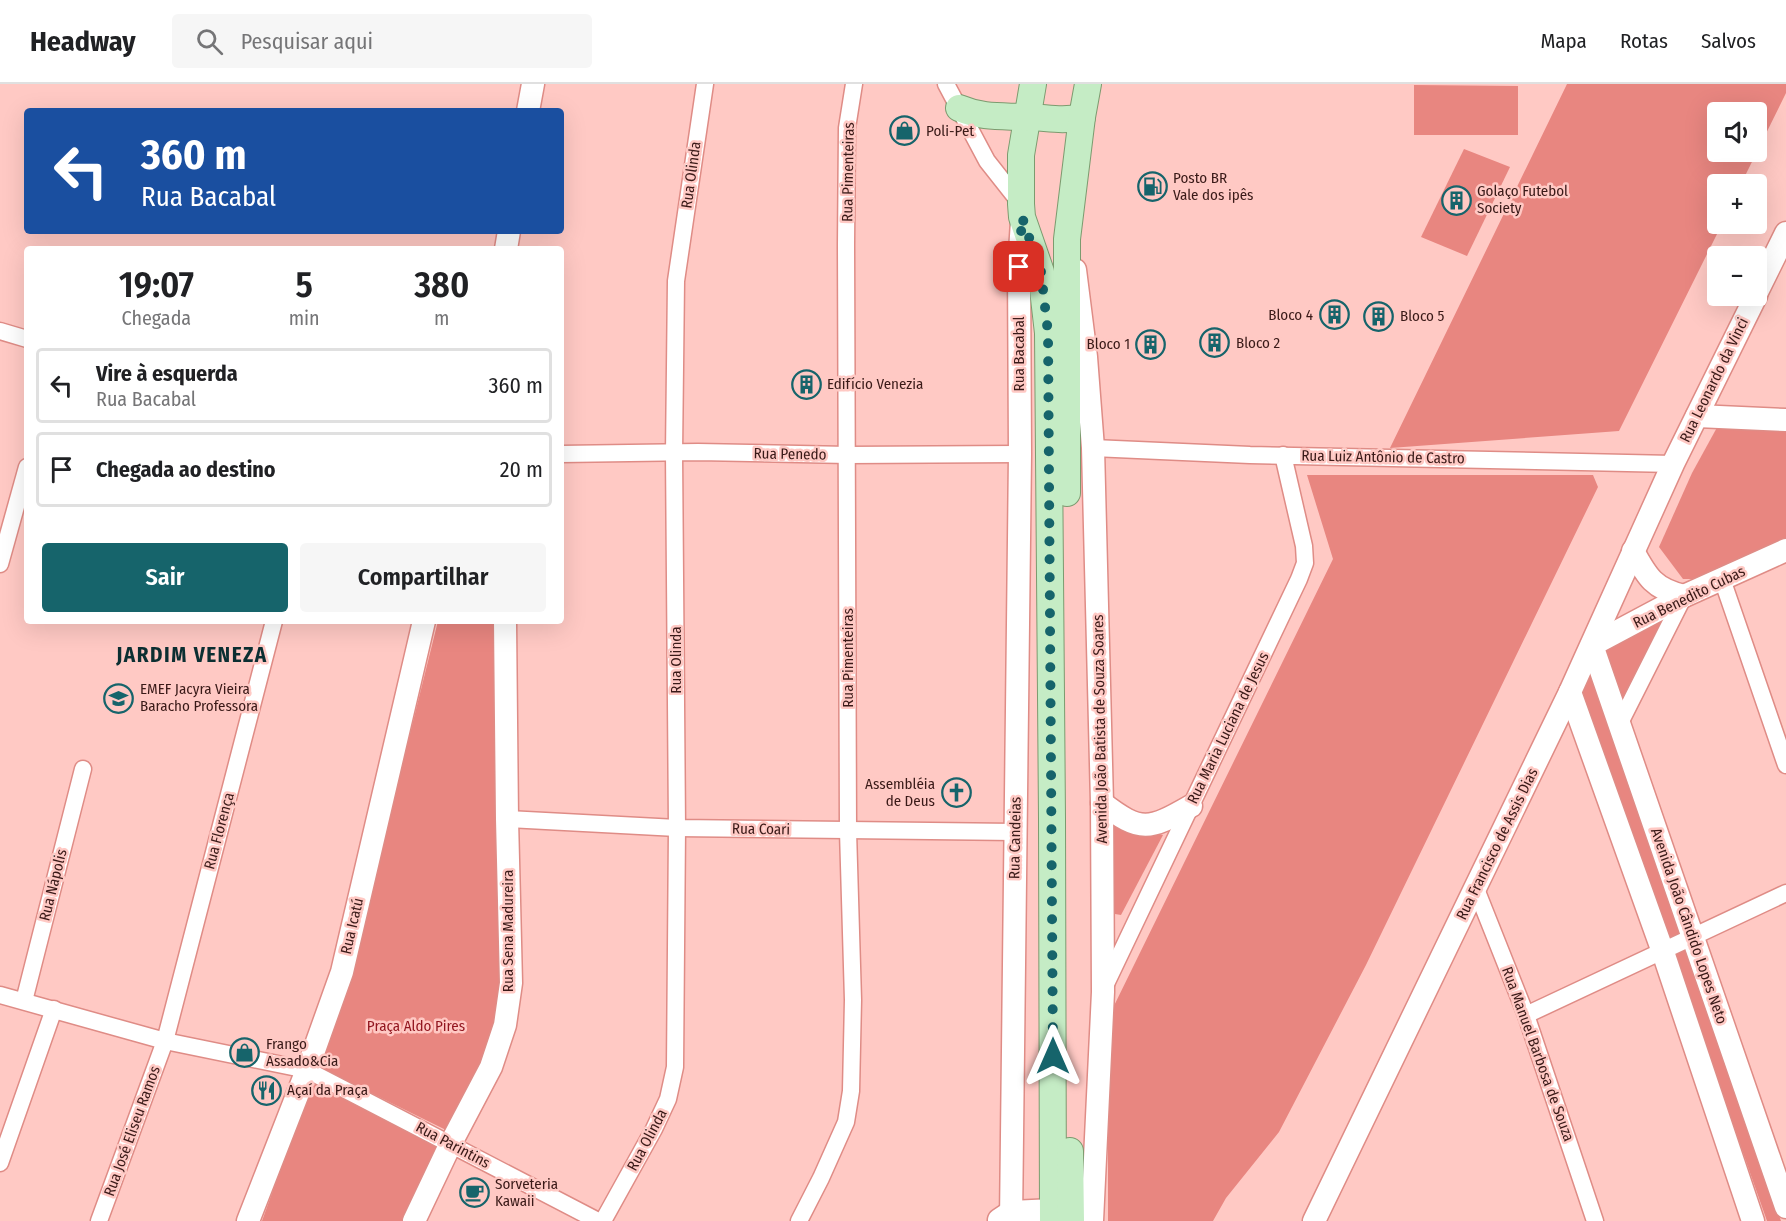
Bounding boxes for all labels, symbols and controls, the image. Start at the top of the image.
search box [172,14,592,68]
text: Headway [30,25,136,58]
icon: search [193,25,226,58]
text: Pesquisar aqui [241,28,373,55]
text: Mapa [1540,28,1587,54]
text: Rotas [1620,28,1668,54]
text: Salvos [1701,28,1756,54]
map controls [1707,102,1767,306]
button: sound [1707,102,1767,162]
shop icon: Poli-Pet [889,115,921,147]
street label: Rua Pimenteiras [838,122,858,222]
place label: Poli-Pet [926,122,974,140]
text: 360 m [141,130,247,180]
icon: left [42,132,120,210]
street label: Rua Olinda [677,140,705,210]
place label: Posto BR Vale dos ipês [1173,169,1254,204]
fuel station icon: Posto BR Vale dos ipês [1136,171,1168,203]
button: + [1707,174,1767,234]
text: Rua Bacabal [141,181,276,213]
place label: Golaço Futebol Society [1477,182,1568,217]
building icon: Golaço Futebol Society [1440,184,1472,216]
pin [993,241,1044,292]
button: − [1707,246,1767,306]
icon: arrive [1002,250,1035,283]
text: 19:07 [119,263,194,307]
text: 5 [295,263,313,307]
text: 380 [414,263,469,307]
building icon: Bloco 4 [1318,299,1350,331]
building icon: Bloco 5 [1363,300,1395,332]
text: Chegada [121,306,191,330]
text: min [289,306,320,330]
text: m [434,306,449,330]
place label: Bloco 4 [1268,306,1313,324]
place label: Bloco 5 [1400,307,1445,325]
street label: Rua Leonardo da Vinci [1676,315,1752,445]
street label: Rua Bacabal [1010,316,1028,392]
building icon: Bloco 2 [1199,327,1231,359]
building icon: Bloco 1 [1135,328,1167,360]
place label: Bloco 2 [1236,334,1281,352]
place label: Bloco 1 [1087,335,1130,353]
text: Vire à esquerda [96,360,238,387]
building icon: Edifício Venezia [790,368,822,400]
icon: left [45,369,78,402]
text: 360 m [489,372,543,399]
place label: Edifício Venezia [827,375,923,393]
text: Rua Bacabal [96,387,196,411]
street label: Rua Penedo [753,444,827,464]
street label: Rua Luiz Antônio de Castro [1301,447,1465,467]
icon: arrive [45,453,78,486]
text: Chegada ao destino [96,456,276,483]
text: 20 m [500,456,543,483]
button: Sair [42,543,288,612]
button: Compartilhar [300,543,546,612]
street label: Rua Benedito Cubas [1630,562,1748,632]
street label: Rua Pimenteiras [839,608,857,708]
street label: Avenida João Batista de Souza Soares [1089,614,1111,844]
street label: Rua Olinda [667,626,685,694]
district label: JARDIM VENEZA [115,642,268,668]
street label: Rua Maria Luciana de Jesus [1183,649,1273,807]
place label: EMEF Jacyra Vieira Baracho Professora [140,680,258,715]
school or university icon: EMEF Jacyra Vieira Baracho Professora [103,682,135,714]
street label: Rua Francisco de Assis Dias [1452,765,1542,923]
place label: Assembléia de Deus [865,775,935,810]
church icon: Assembléia de Deus [940,777,972,809]
street label: Rua Florença [200,791,238,871]
street label: Rua Candeias [1005,797,1025,879]
street label: Rua Coari [732,819,790,839]
street label: Avenida João Cândido Lopes Neto [1647,826,1731,1026]
street label: Rua Nápolis [35,847,71,923]
street label: Rua Sena Madureira [499,870,517,992]
street label: Rua Icatú [337,896,367,956]
street label: Rua Manuel Barbosa de Souza [1498,964,1578,1144]
park label: Praça Aldo Pires [367,1017,465,1035]
position arrow [1021,1024,1085,1088]
place label: Frango Assado&Cia [266,1035,338,1070]
shop icon: Frango Assado&Cia [229,1037,261,1069]
street label: Rua José Eliseu Ramos [100,1063,164,1199]
restaurant icon: Açaí da Praça [250,1074,282,1106]
place label: Açaí da Praça [287,1081,368,1099]
street label: Rua Olinda [623,1106,671,1174]
street label: Rua Parintins [413,1118,493,1172]
place label: Sorveteria Kawaii [495,1175,558,1210]
cafe icon: Sorveteria Kawaii [458,1177,490,1209]

